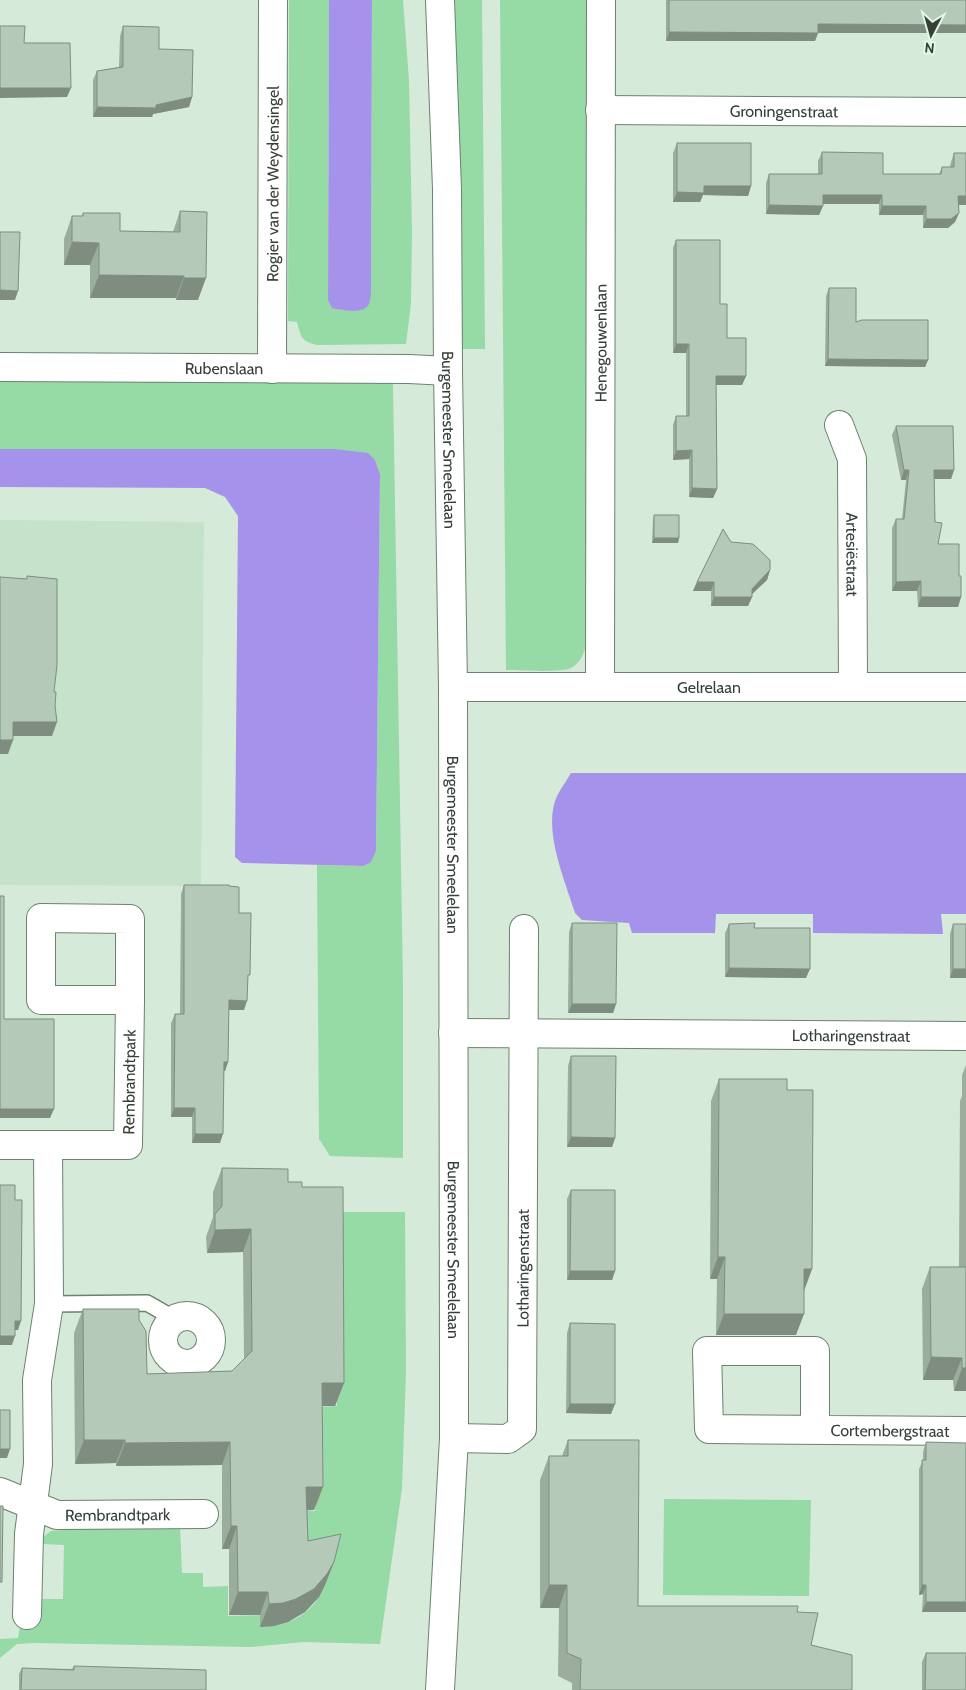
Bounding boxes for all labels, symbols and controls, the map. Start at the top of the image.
north arrow [906,10,956,60]
text: N [924,38,936,57]
street label: Rogier van der Weydensingel [263,86,283,282]
street label: Groningenstraat [730,102,839,121]
street label: Henegouwenlaan [591,284,611,402]
street label: Burgemeester Smeelelaan [438,351,459,529]
street label: Rubenslaan [185,359,263,378]
street label: Artesiëstraat [842,512,862,597]
street label: Gelrelaan [677,678,741,697]
street label: Burgemeester Smeelelaan [443,756,462,934]
street label: Lotharingenstraat [792,1026,911,1046]
street label: Rembrandtpark [119,1028,140,1135]
street label: Burgemeester Smeelelaan [444,1161,463,1339]
street label: Lotharingenstraat [513,1208,533,1328]
street label: Cortembergstraat [831,1421,950,1441]
street label: Rembrandtpark [65,1505,171,1525]

